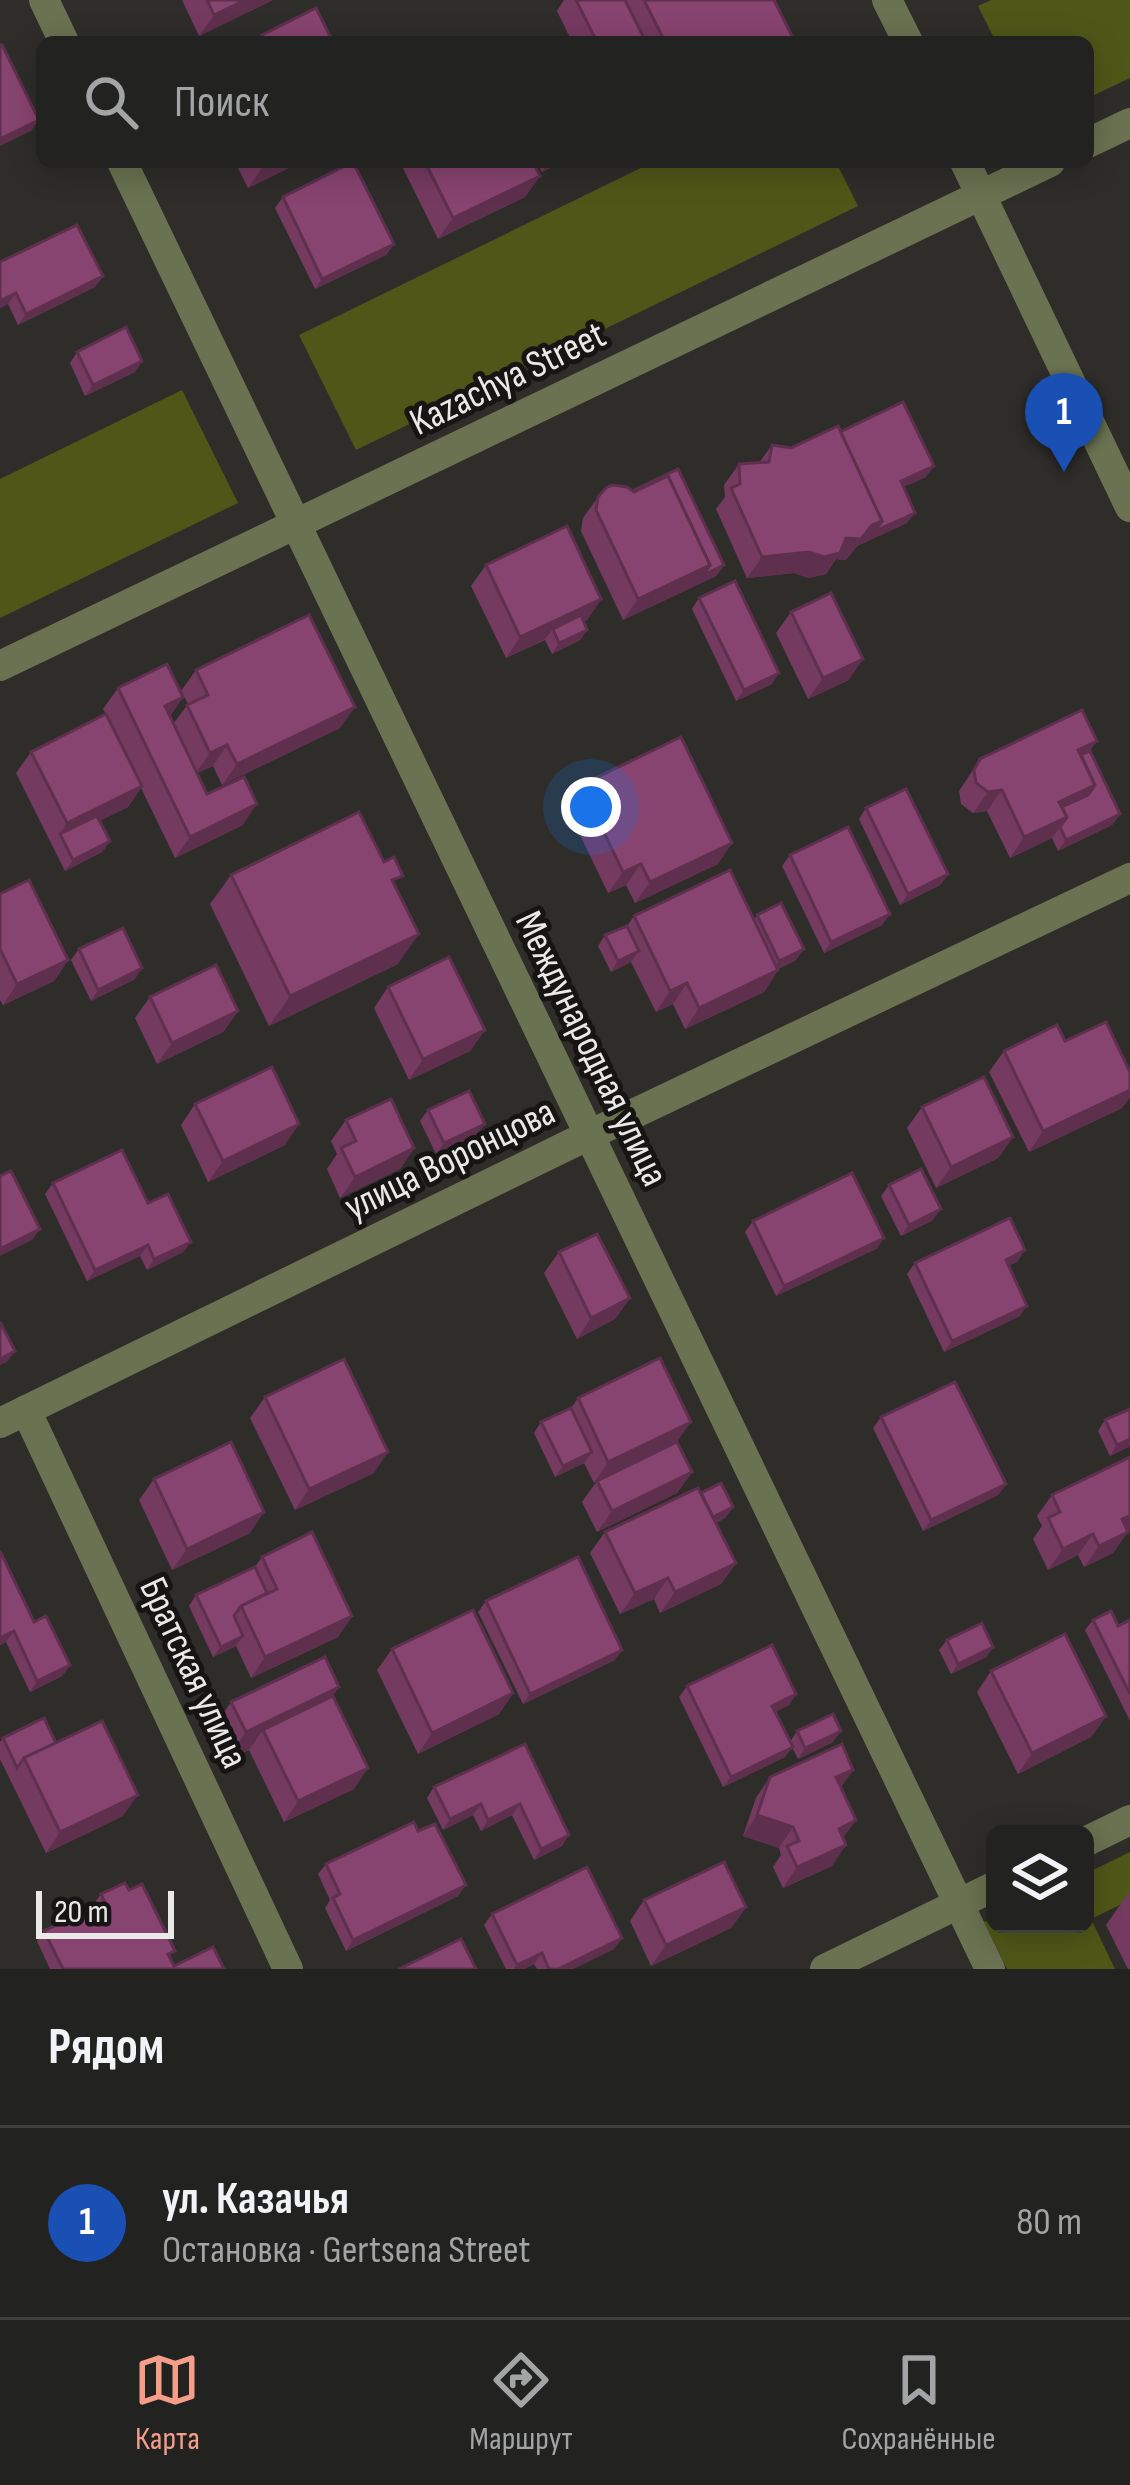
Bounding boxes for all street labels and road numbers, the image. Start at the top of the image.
street label: Kazachya Street [403,311,613,447]
street label: Международная улица [504,904,678,1194]
street label: улица Воронцова [337,1089,563,1231]
street label: Братская улица [128,1570,258,1776]

